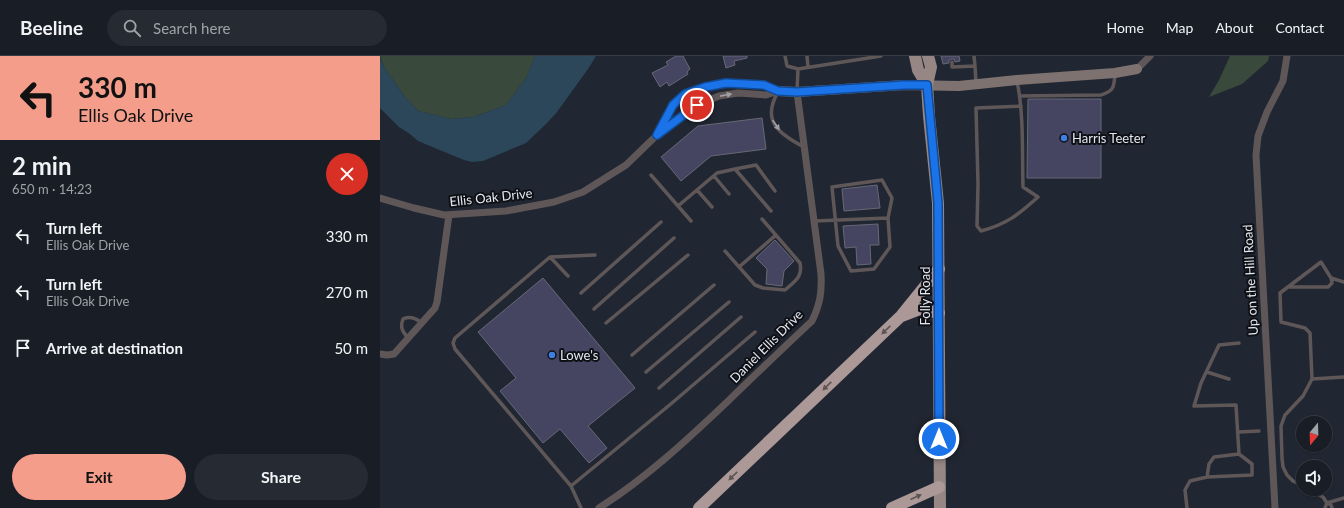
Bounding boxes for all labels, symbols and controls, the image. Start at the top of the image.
search box [107,10,387,46]
text: Beeline [20,16,83,39]
icon: search [121,17,143,39]
text: Search here [153,19,230,37]
text: Home [1106,19,1144,36]
text: Map [1166,19,1193,36]
text: About [1215,19,1253,36]
text: Contact [1275,19,1324,36]
text: 330 m [78,70,157,104]
icon: left [12,72,64,124]
pin [680,88,714,122]
one-way arrow [720,92,733,98]
icon: arrive [686,94,708,116]
text: Ellis Oak Drive [78,104,193,126]
one-way arrow [772,120,780,130]
place label: Harris Teeter [1072,130,1146,146]
marker: Harris Teeter [1059,133,1069,143]
text: 2 min [12,151,72,180]
button: close [326,153,368,195]
text: 650 m · 14:23 [12,181,92,197]
street label: Ellis Oak Drive [449,185,533,209]
text: Turn left [46,219,102,237]
street label: Up on the Hill Road [1239,224,1261,336]
icon: left [12,225,34,247]
text: 330 m [326,227,368,245]
text: Ellis Oak Drive [46,237,129,253]
street label: Folly Road [917,267,933,325]
text: Turn left [46,275,102,293]
icon: left [12,281,34,303]
text: 270 m [326,283,368,301]
text: Ellis Oak Drive [46,293,129,309]
street label: Daniel Ellis Drive [726,306,806,386]
one-way arrow [880,325,891,334]
icon: arrive [12,337,34,359]
text: Arrive at destination [46,339,183,357]
text: 50 m [334,339,368,357]
place label: Lowe's [560,347,599,363]
marker: Lowe's [547,350,557,360]
one-way arrow [822,381,832,391]
north arrow [1296,416,1332,452]
map controls [1296,416,1332,496]
position arrow [918,418,960,460]
button: Exit [12,454,186,500]
button: Share [194,454,368,500]
button: sound [1296,460,1332,496]
one-way arrow [728,472,738,481]
one-way arrow [910,494,922,500]

